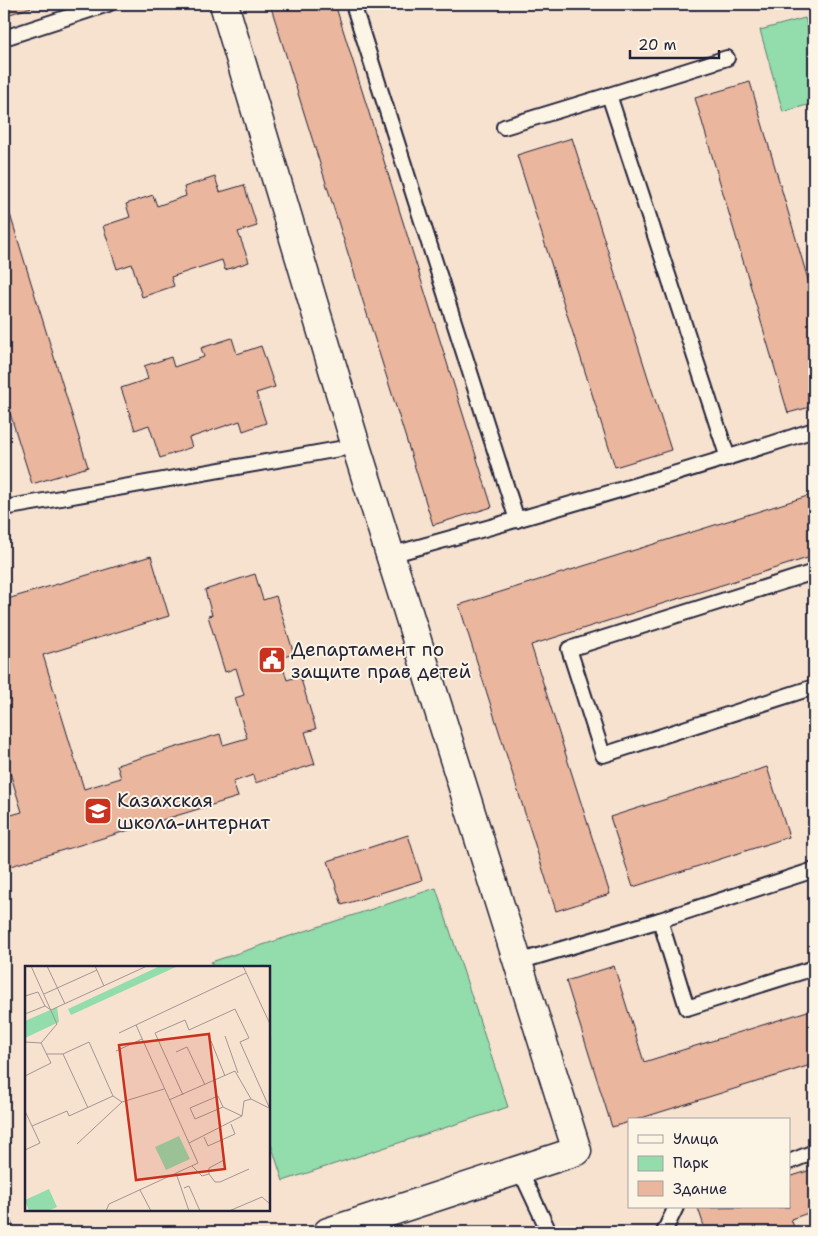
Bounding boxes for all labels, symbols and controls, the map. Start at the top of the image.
scale bar [630,28,719,60]
text: 20 m [638,35,677,55]
place label: Департамент по защите прав детей [291,637,471,684]
public building icon: Департамент по защите прав детей [257,645,287,675]
place label: Казахская школа-интернат [117,788,270,835]
school or university icon: Казахская школа-интернат [83,796,113,826]
inset map [25,966,270,1211]
legend [628,1118,790,1208]
text: Улица [673,1129,719,1149]
text: Парк [673,1153,709,1173]
text: Здание [673,1179,727,1199]

